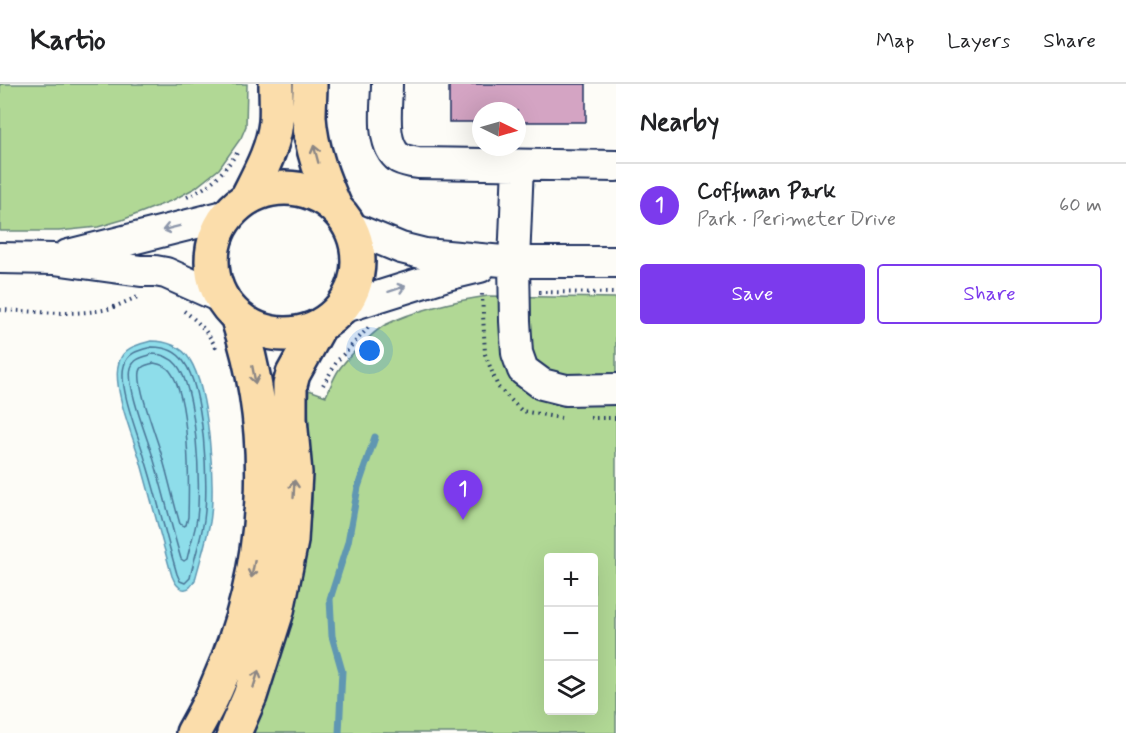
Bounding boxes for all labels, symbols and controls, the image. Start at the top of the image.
text: Kartio [30,23,106,60]
text: Map [876,27,914,55]
text: Layers [947,27,1010,55]
text: Share [1043,27,1096,55]
north arrow [472,102,526,156]
text: Nearby [640,106,719,140]
one-way arrow [310,145,322,164]
text: Coffman Park [697,178,836,206]
text: 1 [655,192,664,219]
text: 60 m [1059,192,1102,219]
text: Park · Perimeter Drive [697,206,896,233]
one-way arrow [162,223,181,235]
button: Save [640,264,865,324]
button: Share [877,264,1102,324]
one-way arrow [387,283,406,294]
your location [355,336,384,365]
one-way arrow [249,365,260,384]
pin: 1 [444,470,482,520]
one-way arrow [288,479,299,499]
map controls [544,553,598,715]
button: + [544,553,598,607]
one-way arrow [247,558,258,578]
button: − [544,607,598,661]
button: layers [544,661,598,715]
one-way arrow [251,670,262,689]

